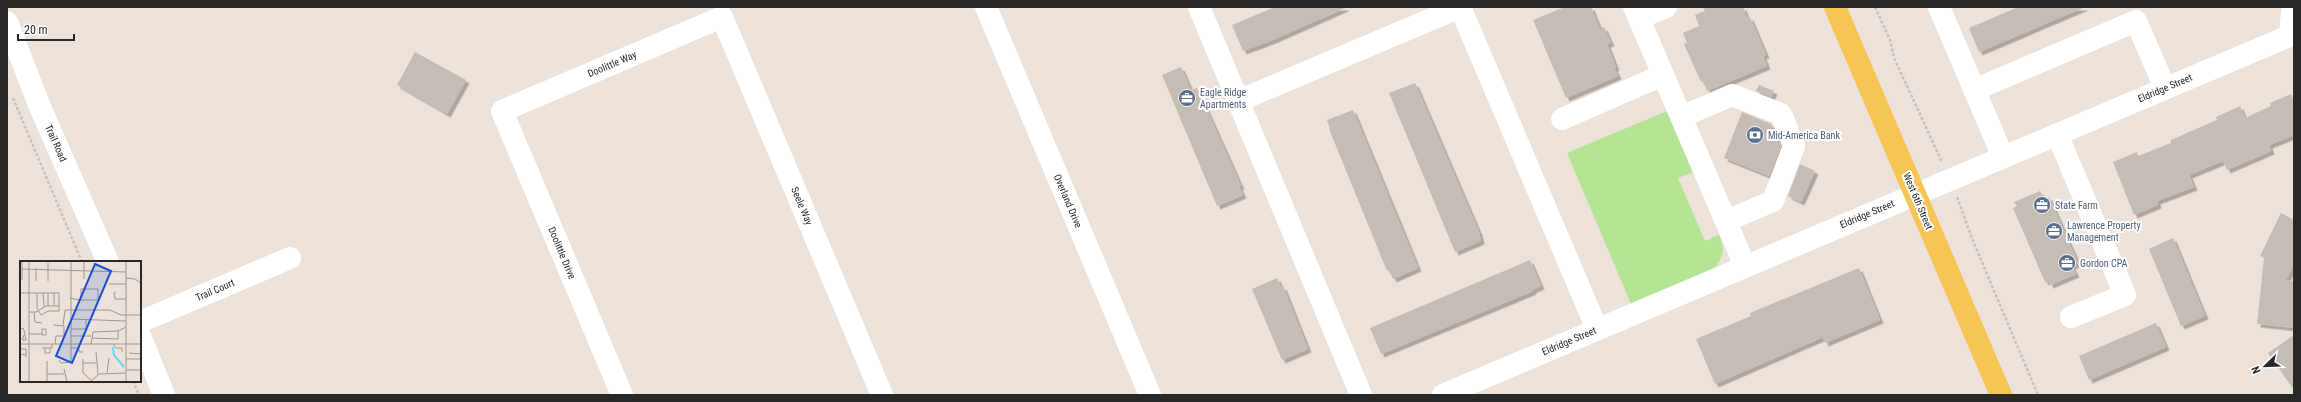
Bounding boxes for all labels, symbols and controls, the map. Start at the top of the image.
scale bar [18,16,74,42]
text: 20 m [24,23,48,37]
street label: Doolittle Way [586,49,638,79]
street label: Eldridge Street [2136,72,2194,104]
place label: Eagle Ridge Apartments [1200,87,1247,110]
office icon: Eagle Ridge Apartments [1177,88,1197,108]
street label: Trail Road [43,123,69,163]
bank icon: Mid-America Bank [1745,125,1765,145]
place label: Mid-America Bank [1768,130,1840,141]
street label: West 6th Street [1901,171,1935,231]
street label: Overland Drive [1052,173,1084,230]
street label: Seele Way [789,185,815,227]
office icon: State Farm [2032,195,2052,215]
street label: Eldridge Street [1838,198,1896,230]
place label: State Farm [2055,200,2098,211]
place label: Lawrence Property Management [2067,220,2141,243]
office icon: Lawrence Property Management [2044,221,2064,241]
street label: Doolittle Drive [546,225,578,281]
office icon: Gordon CPA [2057,253,2077,273]
place label: Gordon CPA [2080,258,2128,269]
inset map [20,261,141,382]
street label: Trail Court [194,277,236,303]
street label: Eldridge Street [1540,325,1598,357]
north arrow [2245,346,2285,386]
text: N [2249,364,2264,375]

